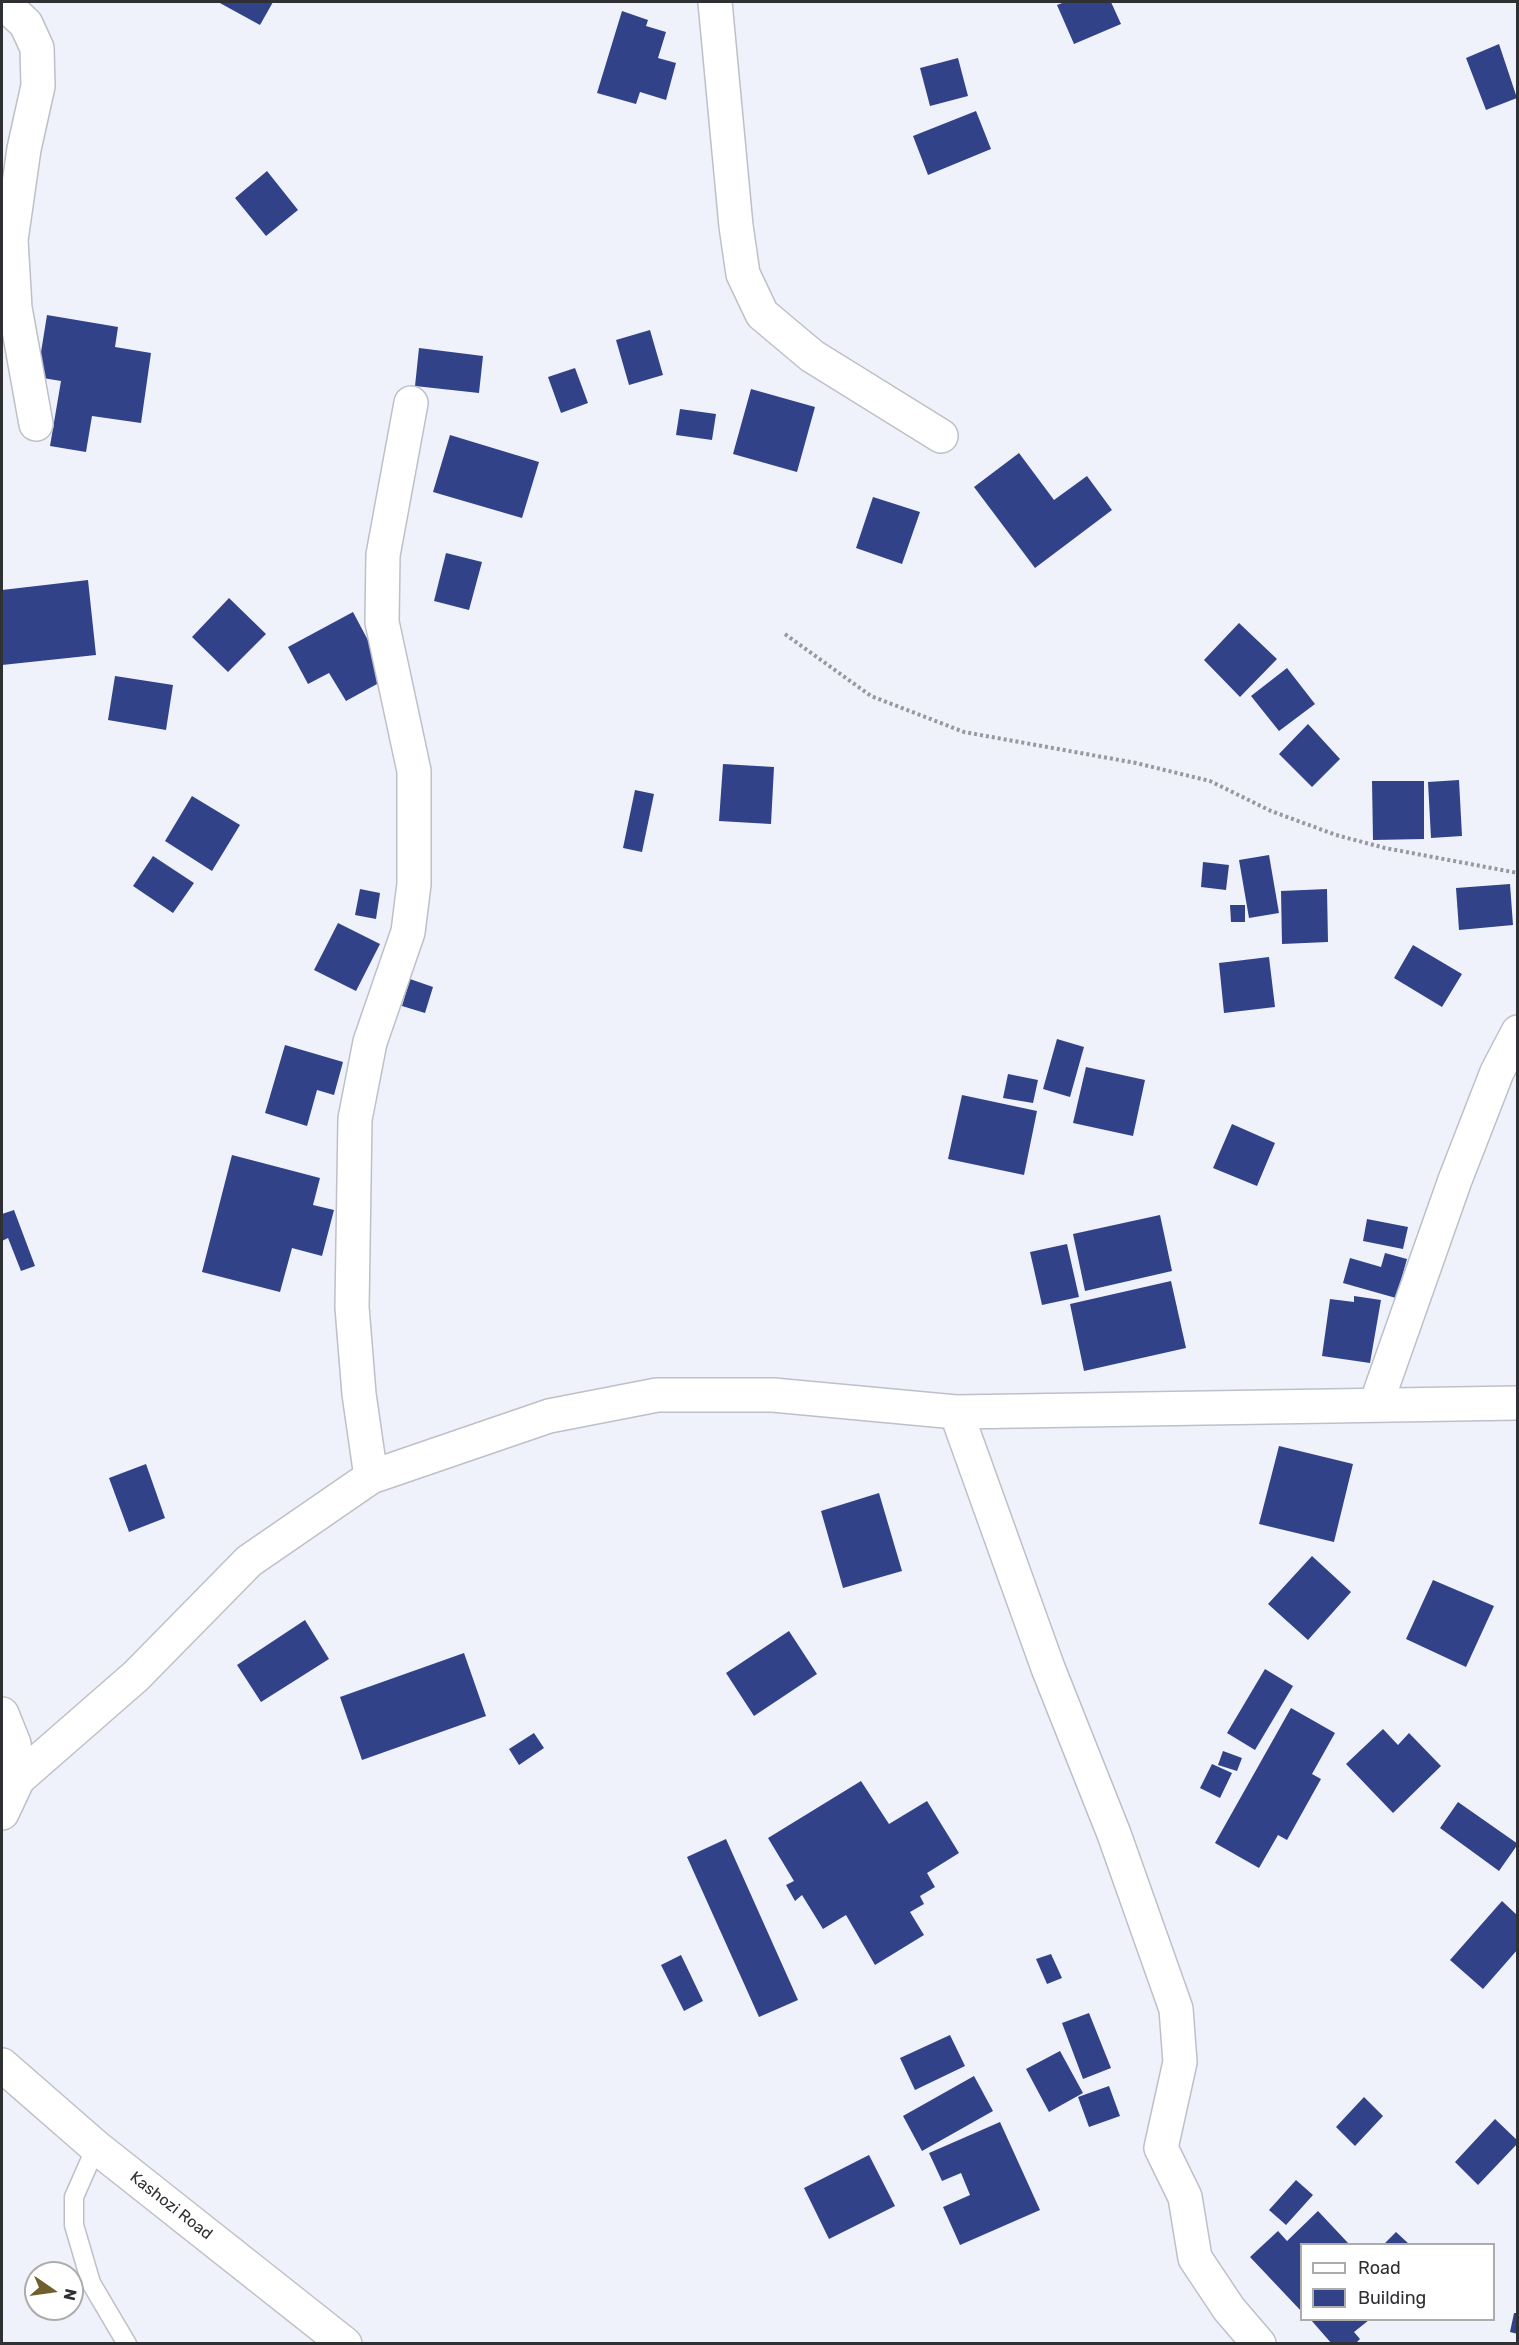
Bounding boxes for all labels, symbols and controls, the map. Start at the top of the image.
street label: Kashozi Road [126,2168,216,2244]
legend [1300,2243,1495,2321]
text: Road [1358,2257,1401,2279]
north arrow [24,2261,84,2321]
text: N [60,2287,81,2302]
text: Building [1358,2287,1426,2309]

